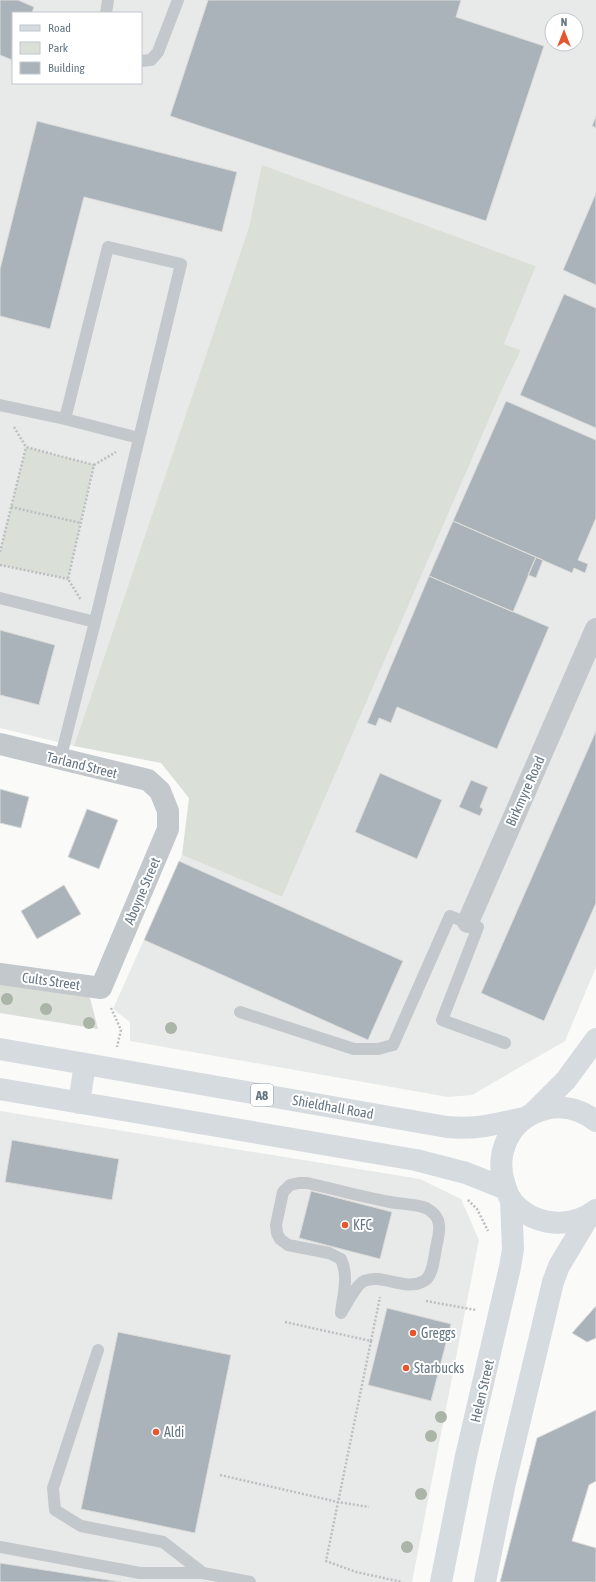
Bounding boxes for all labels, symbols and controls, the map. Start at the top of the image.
legend [12,12,142,84]
north arrow [544,12,584,52]
text: N [561,16,567,28]
text: Road [48,21,71,35]
text: Park [48,41,69,55]
text: Building [48,61,86,75]
street label: Tarland Street [45,749,119,781]
street label: Birkmyre Road [502,753,548,829]
street label: Aboyne Street [121,855,163,927]
street label: Cults Street [21,969,81,993]
road number: A8 [251,1084,273,1106]
street label: Shieldhall Road [291,1092,375,1122]
place label: KFC [353,1217,373,1233]
marker: KFC [340,1220,350,1230]
place label: Greggs [421,1325,456,1341]
marker: Greggs [408,1328,418,1338]
street label: Helen Street [467,1358,497,1424]
place label: Starbucks [414,1360,464,1376]
marker: Starbucks [401,1363,411,1373]
place label: Aldi [164,1424,184,1440]
marker: Aldi [151,1427,161,1437]

